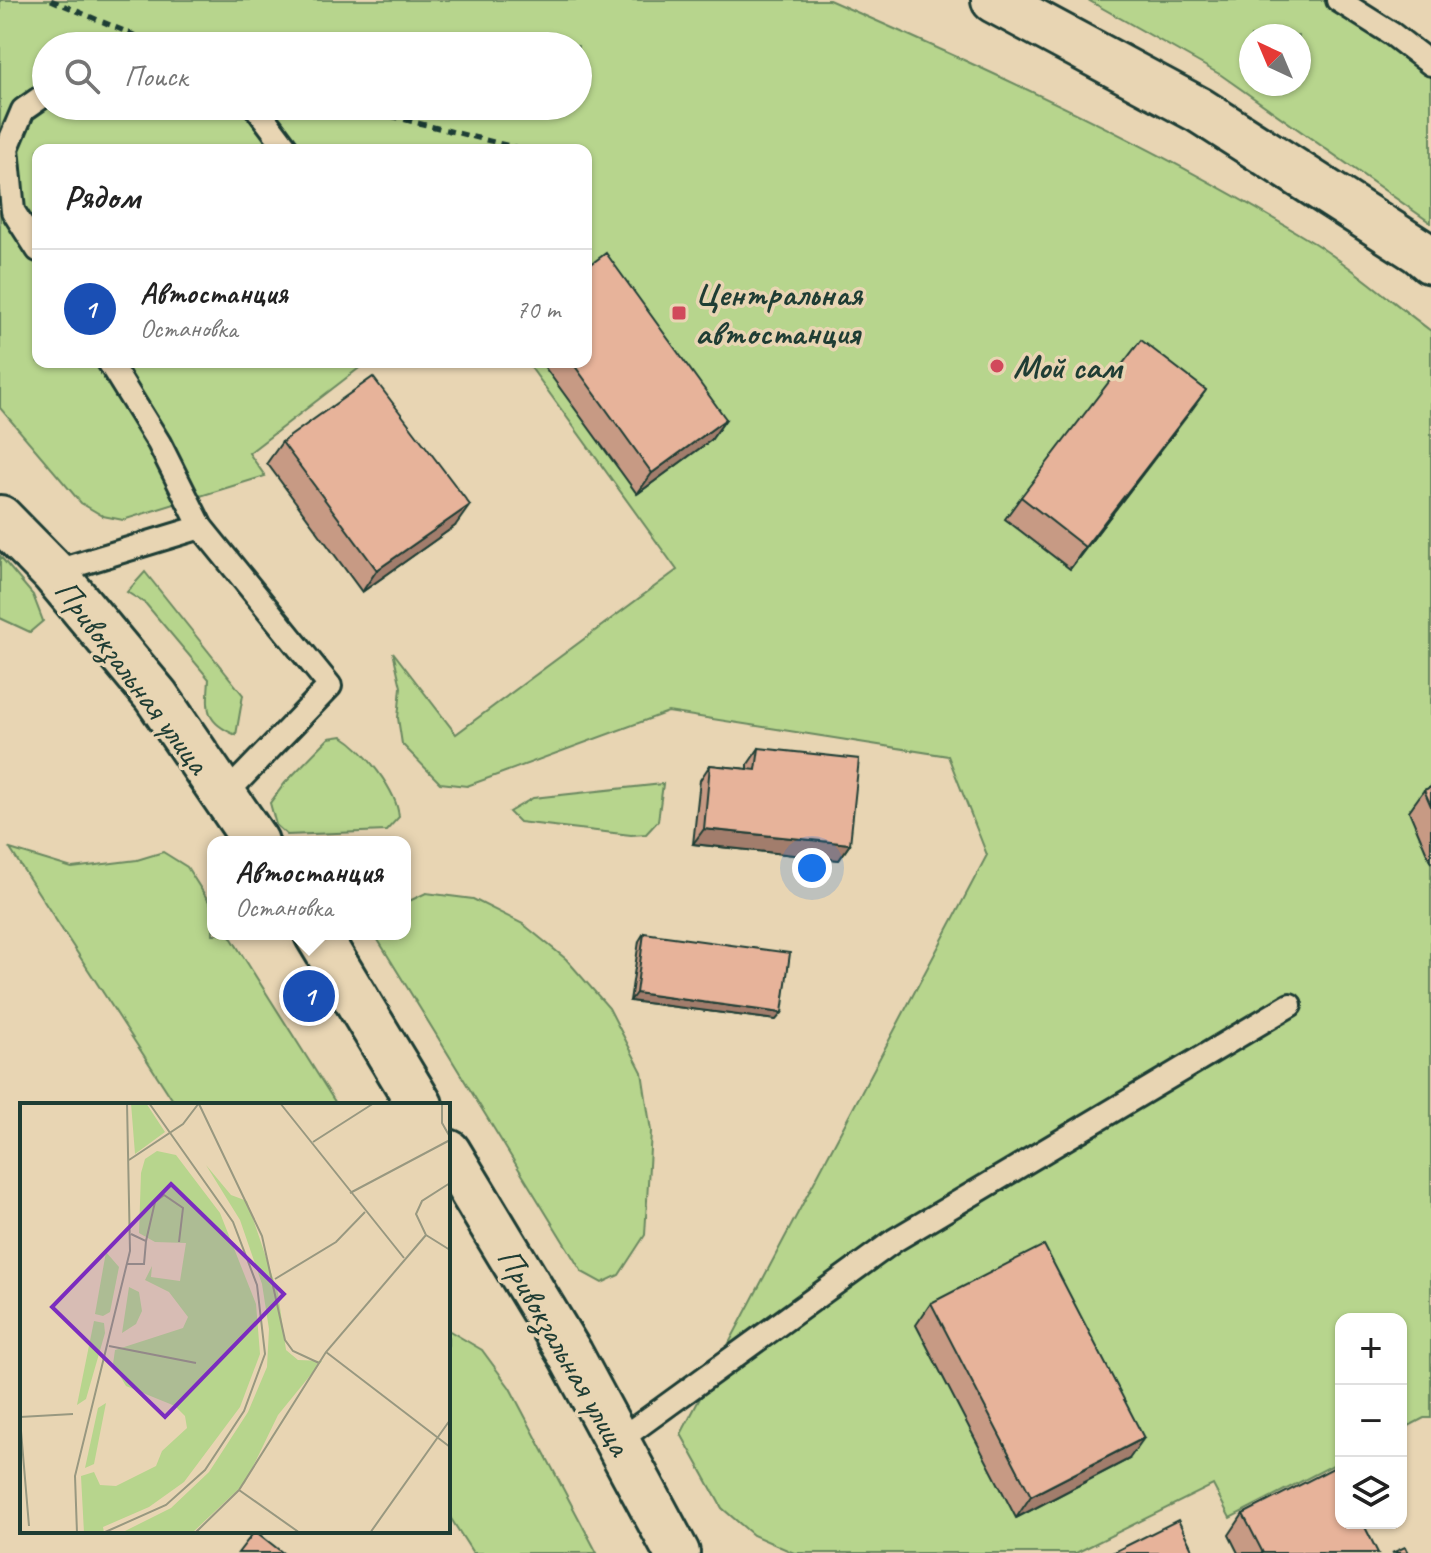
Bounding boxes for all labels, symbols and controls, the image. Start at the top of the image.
north arrow [1239,24,1311,96]
search box [32,32,592,120]
icon: search [60,54,104,98]
text: Поиск [124,57,187,95]
text: Рядом [64,175,140,218]
place label: Центральная автостанция [695,272,863,354]
text: Автостанция [140,274,287,312]
text: 1 [84,293,96,326]
text: 70 m [516,293,560,326]
marker: Центральная автостанция [670,304,688,322]
text: Остановка [140,312,237,345]
place label: Мой сам [1013,345,1124,388]
marker: Мой сам [988,357,1006,375]
street label: Привокзальная улица [45,570,221,784]
popup [207,836,411,940]
your location [792,848,832,888]
text: Автостанция [235,853,383,891]
text: Остановка [235,891,333,924]
pin: 1 [283,966,335,1026]
inset map [20,1103,450,1533]
street label: Привокзальная улица [488,1240,643,1465]
map controls [1335,1313,1407,1529]
button: + [1335,1313,1407,1385]
button: − [1335,1385,1407,1457]
button: layers [1335,1457,1407,1529]

